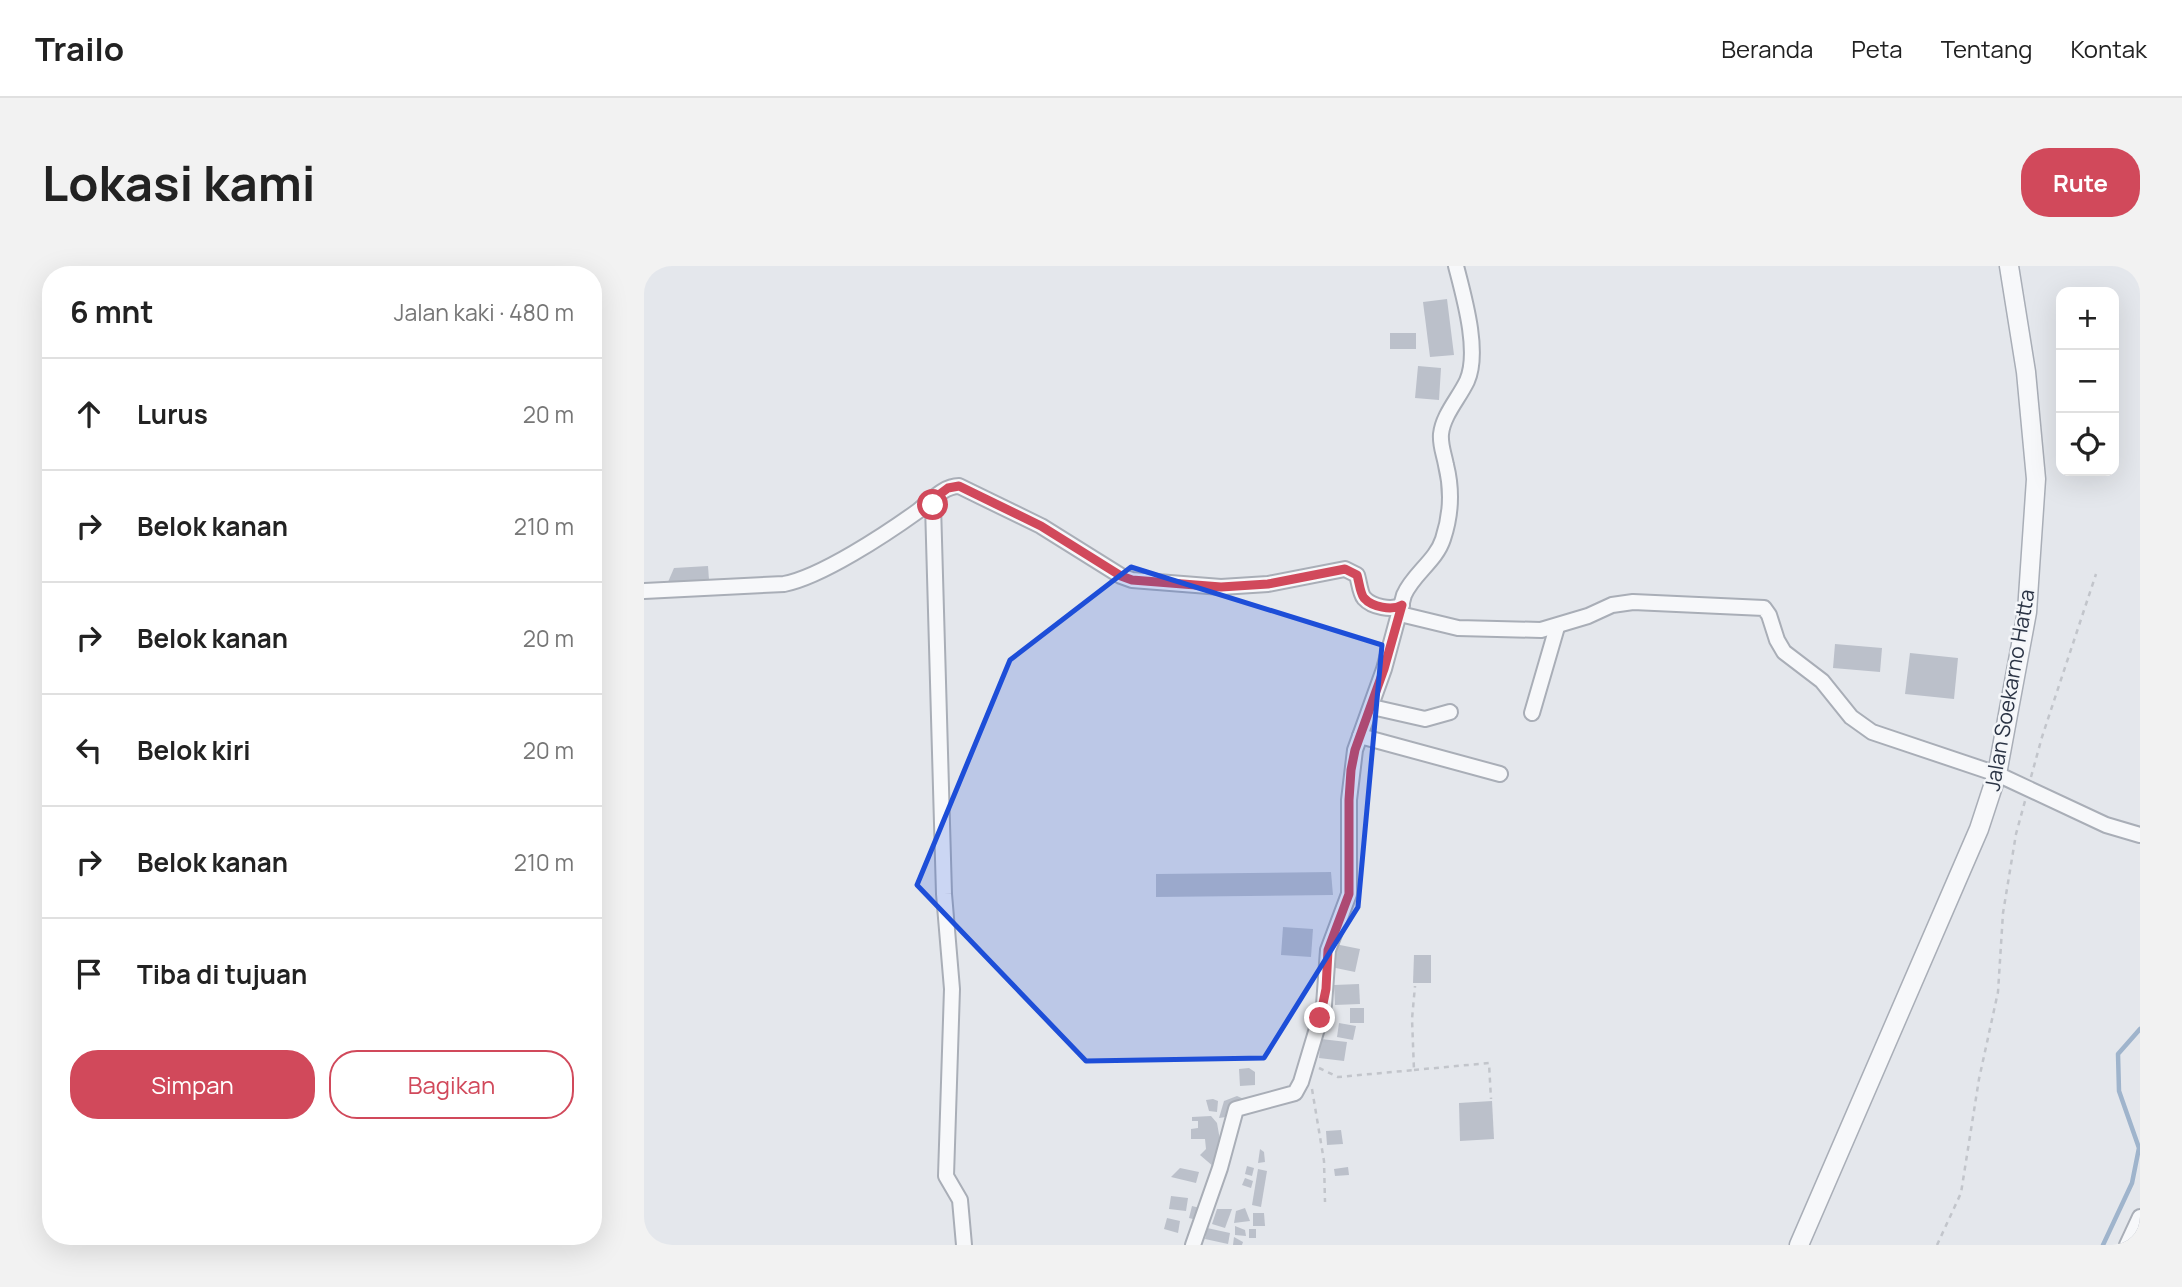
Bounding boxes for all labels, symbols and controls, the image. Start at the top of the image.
text: Trailo [35,26,124,71]
text: Beranda [1721,32,1813,65]
text: Peta [1851,32,1903,65]
text: Tentang [1941,32,2032,65]
text: Kontak [2070,32,2147,65]
button: Rute [2021,148,2140,217]
text: Lokasi kami [42,149,315,216]
map controls [2056,287,2119,476]
button: + [2056,287,2119,350]
text: 6 mnt [70,291,153,332]
text: Jalan kaki · 480 m [394,296,574,328]
button: − [2056,350,2119,413]
icon: ahead [70,395,108,433]
text: Lurus [137,396,208,432]
text: 20 m [523,398,574,430]
button: locate [2056,413,2119,476]
route start [917,489,948,520]
icon: right [70,507,108,545]
text: Belok kanan [137,508,288,544]
text: 210 m [514,510,574,542]
street label: Jalan Soekarno Hatta [1977,587,2041,793]
icon: right [70,619,108,657]
text: Belok kanan [137,620,288,656]
text: 20 m [523,622,574,654]
icon: left [70,731,108,769]
text: Belok kiri [137,732,251,768]
text: 20 m [523,734,574,766]
icon: right [70,843,108,881]
text: Belok kanan [137,844,288,880]
text: 210 m [514,846,574,878]
icon: arrive [70,955,108,993]
text: Tiba di tujuan [137,956,307,992]
route end [1304,1002,1335,1033]
button: Simpan [70,1050,315,1119]
button: Bagikan [329,1050,574,1119]

